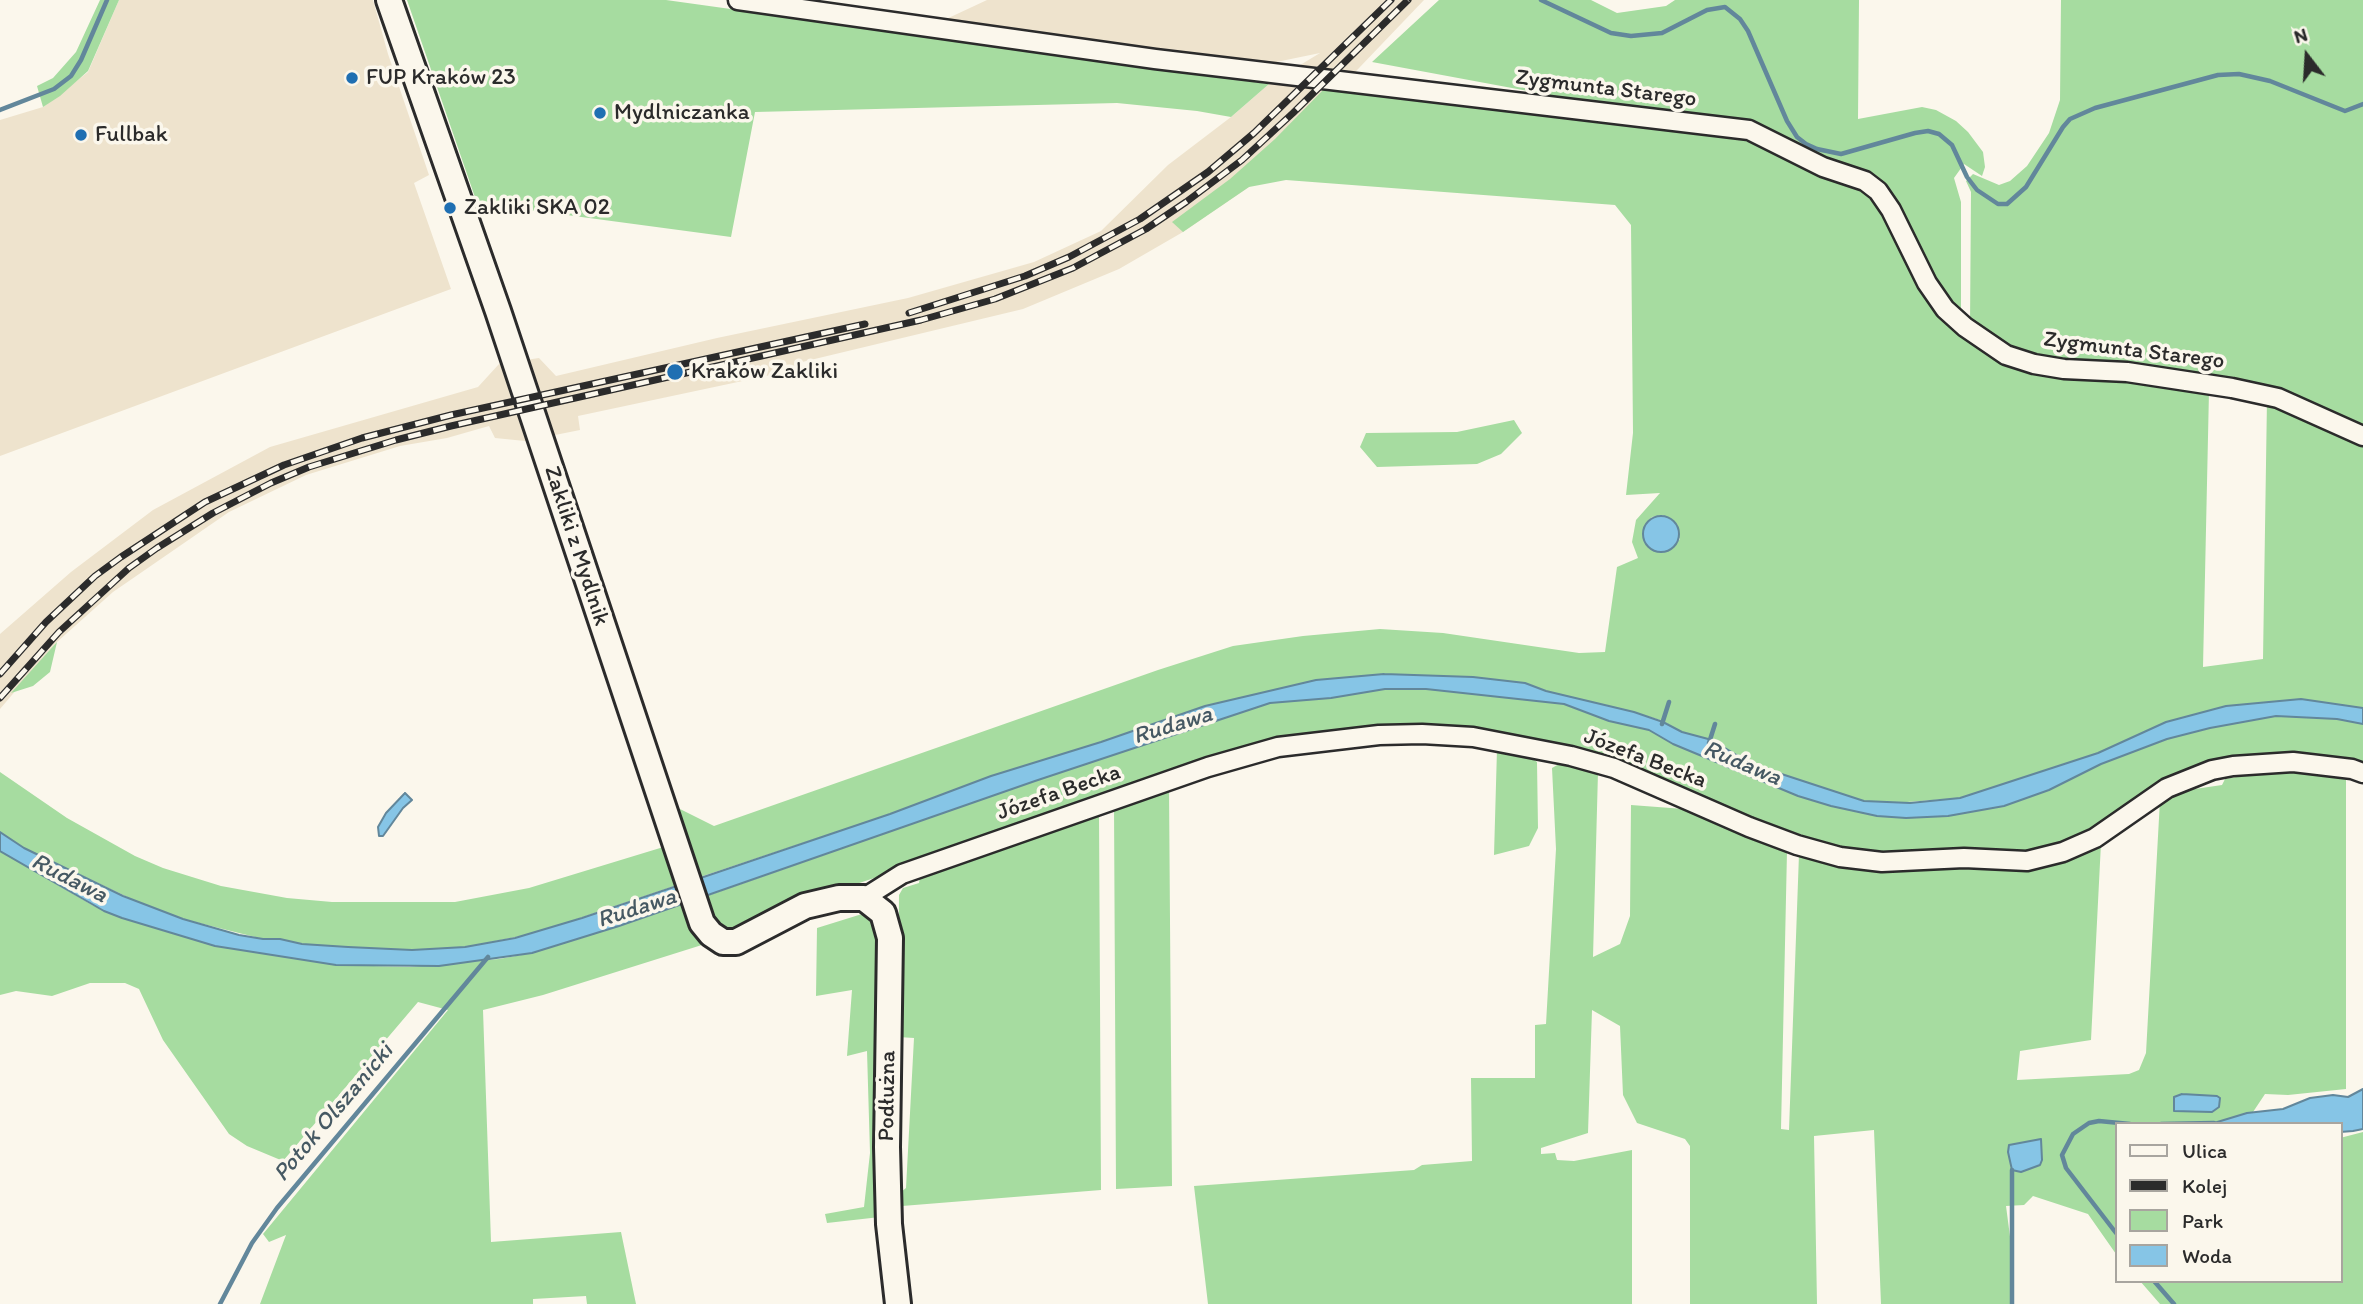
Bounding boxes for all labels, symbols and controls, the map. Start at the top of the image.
north arrow [2272,21,2342,91]
text: N [2291,23,2310,48]
place label: FUP Kraków 23 [366,64,516,92]
street label: Zygmunta Starego [1514,64,1698,114]
marker: FUP Kraków 23 [344,70,360,86]
place label: Mydlniczanka [614,99,750,127]
marker: Mydlniczanka [592,105,608,121]
place label: Fullbak [95,121,168,149]
marker: Fullbak [73,127,89,143]
place label: Zakliki SKA 02 [464,194,610,222]
marker: Zakliki SKA 02 [442,200,458,216]
street label: Zygmunta Starego [2042,326,2226,376]
place label: Kraków Zakliki [691,358,838,386]
marker: Kraków Zakliki [665,362,685,382]
street label: Zakliki z Mydlnik [537,463,615,629]
water label: Rudawa [1130,700,1216,752]
street label: Józefa Becka [1580,723,1710,795]
water label: Rudawa [1699,735,1785,793]
street label: Józefa Becka [994,759,1124,827]
water label: Rudawa [26,848,112,910]
water label: Rudawa [594,883,680,935]
water label: Potok Olszanicki [268,1038,400,1188]
street label: Podłużna [873,1050,903,1142]
legend [2114,1122,2342,1283]
text: Ulica [2182,1138,2227,1163]
text: Kolej [2182,1173,2227,1198]
text: Park [2182,1208,2223,1233]
text: Woda [2182,1243,2232,1268]

